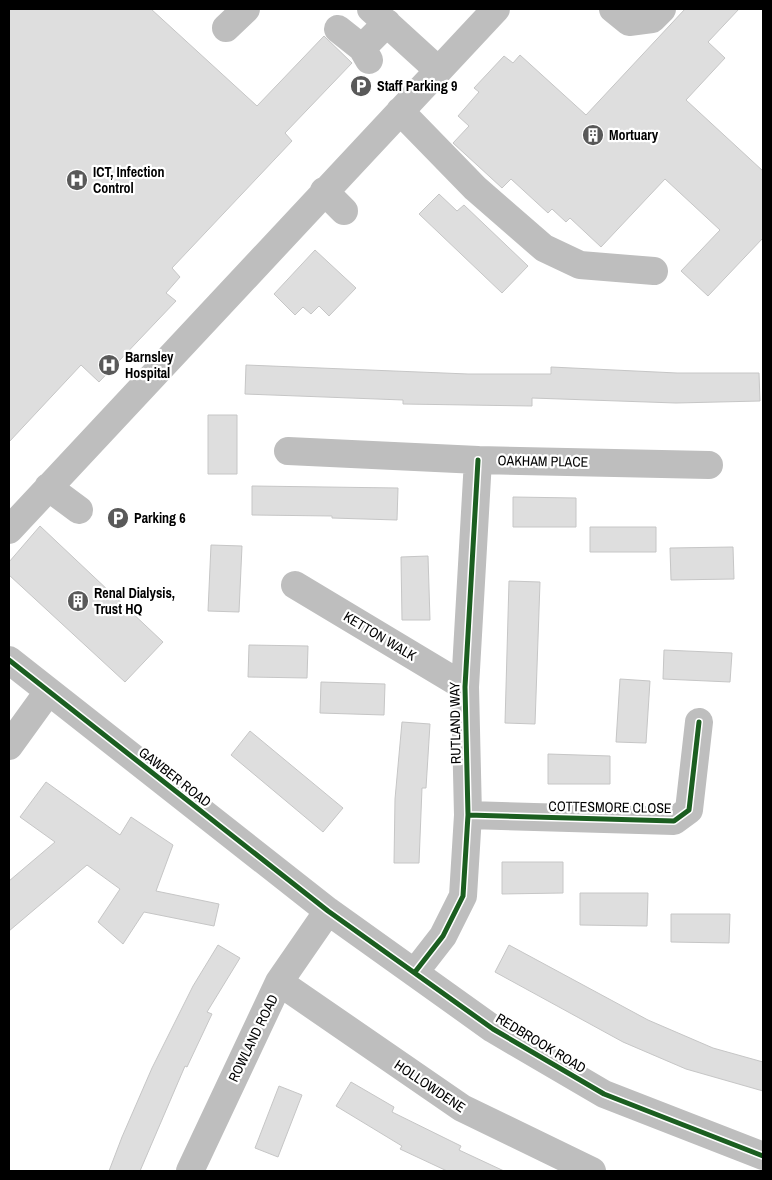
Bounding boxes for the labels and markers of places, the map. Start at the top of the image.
parking icon: Staff Parking 9 [349,74,373,98]
place label: Staff Parking 9 [377,77,457,95]
building icon: Mortuary [581,123,605,147]
place label: Mortuary [609,126,659,144]
place label: ICT, Infection Control [93,163,164,197]
hospital icon: ICT, Infection Control [65,168,89,192]
place label: Barnsley Hospital [125,348,174,382]
hospital icon: Barnsley Hospital [97,353,121,377]
parking icon: Parking 6 [106,506,130,530]
place label: Parking 6 [134,509,186,527]
place label: Renal Dialysis, Trust HQ [94,584,175,618]
building icon: Renal Dialysis, Trust HQ [66,589,90,613]

